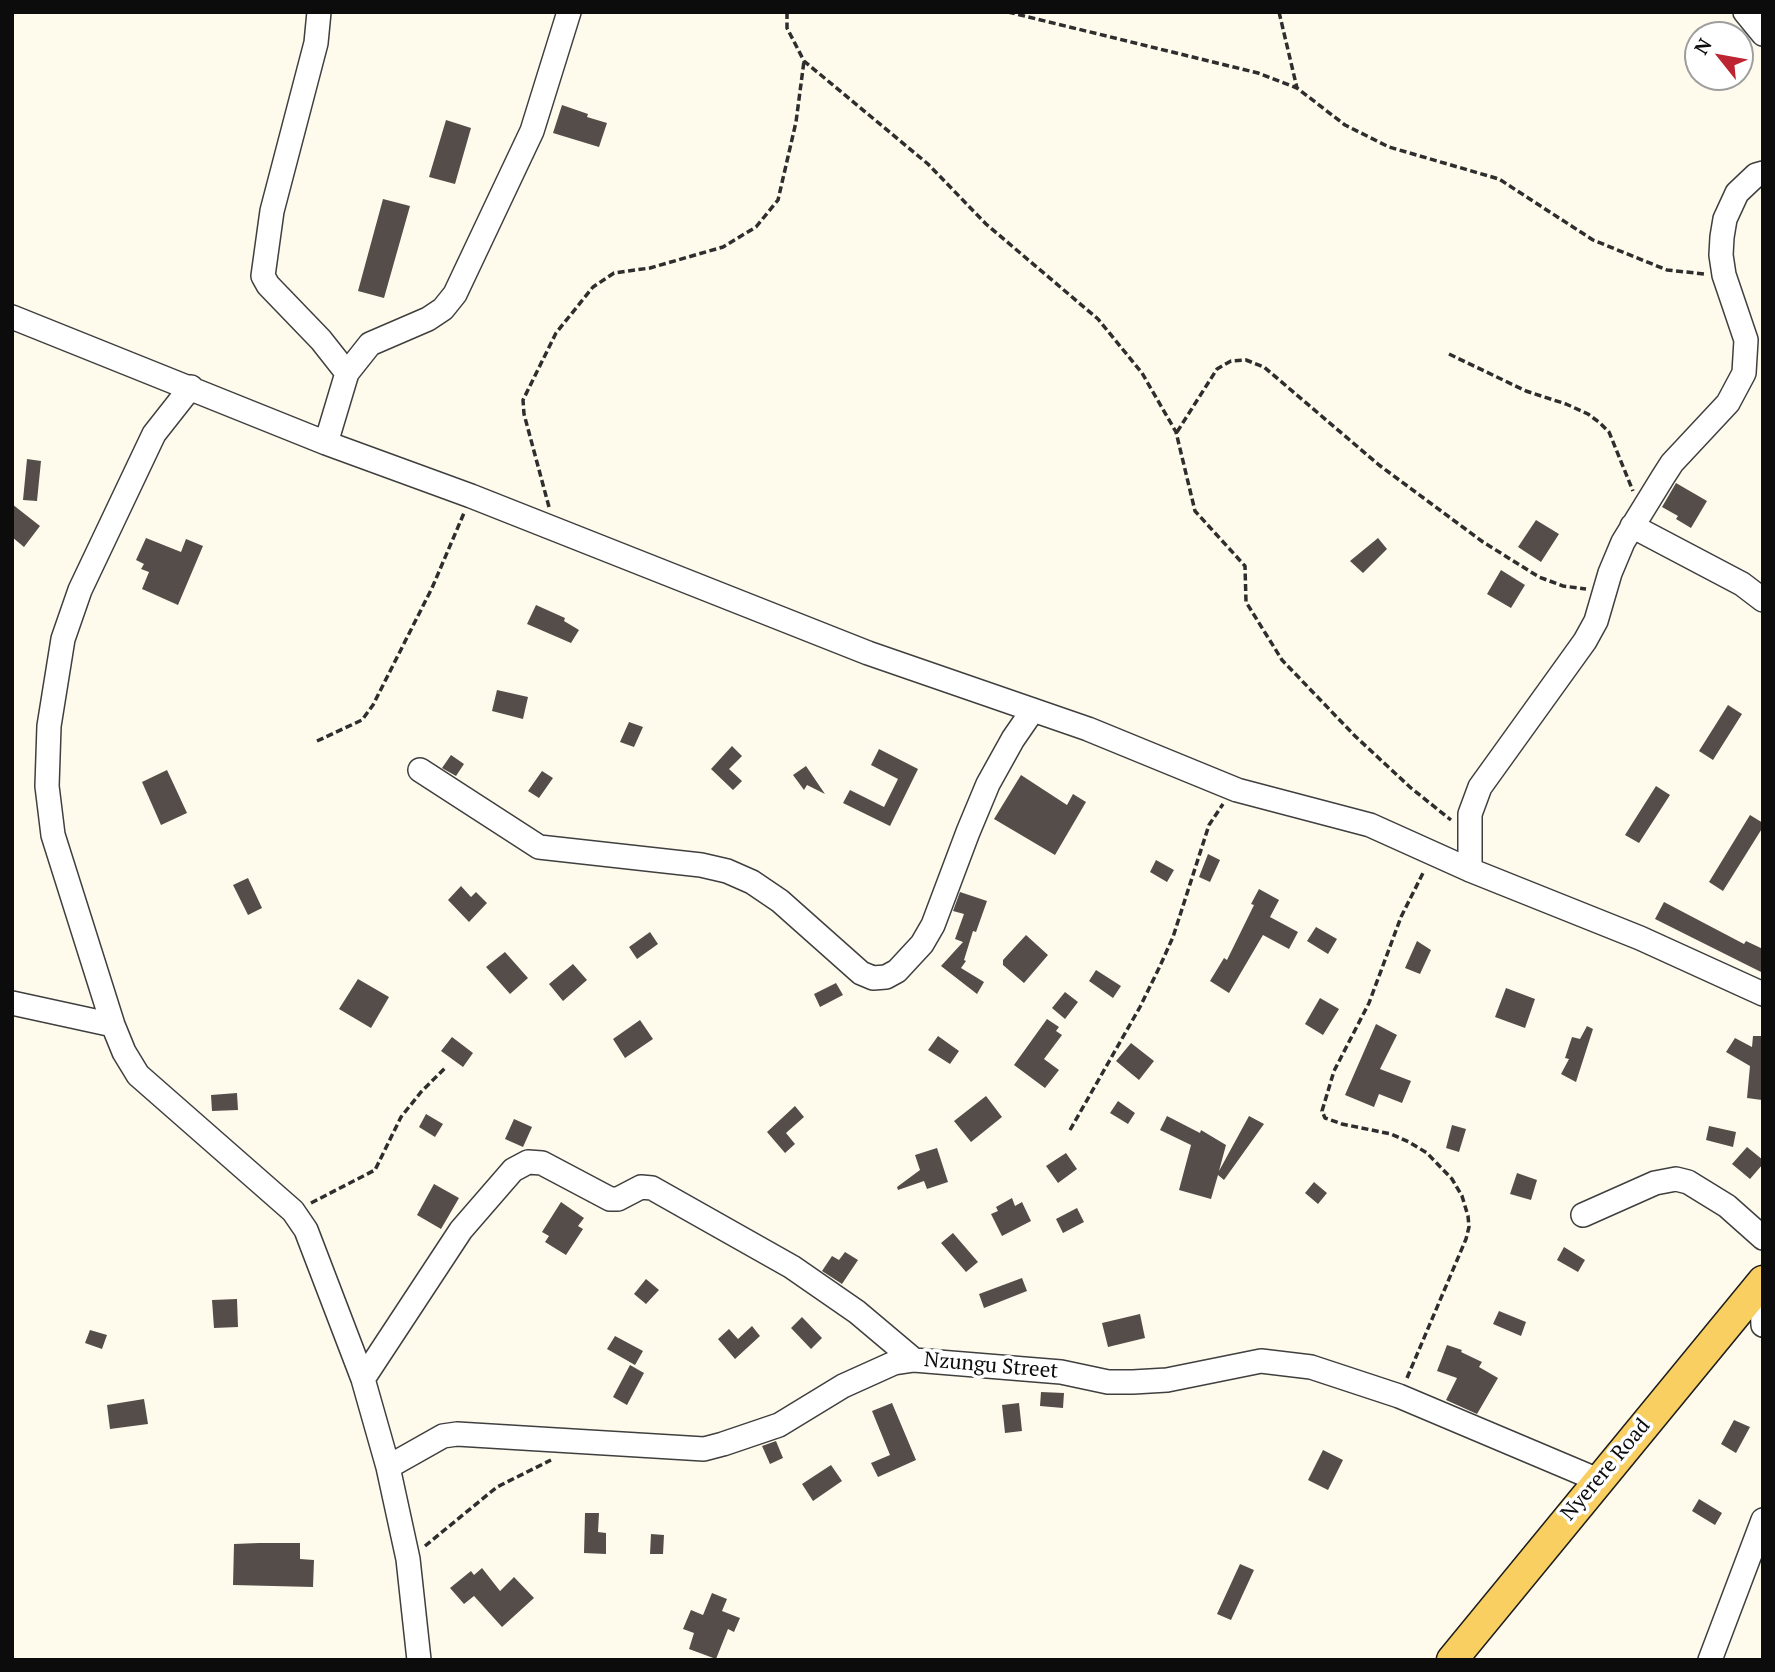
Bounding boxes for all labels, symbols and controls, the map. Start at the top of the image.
north arrow [1684,21,1754,91]
text: N [1688,33,1717,59]
street label: Nzungu Street [923,1348,1059,1384]
street label: Nyerere Road [1556,1414,1656,1526]

